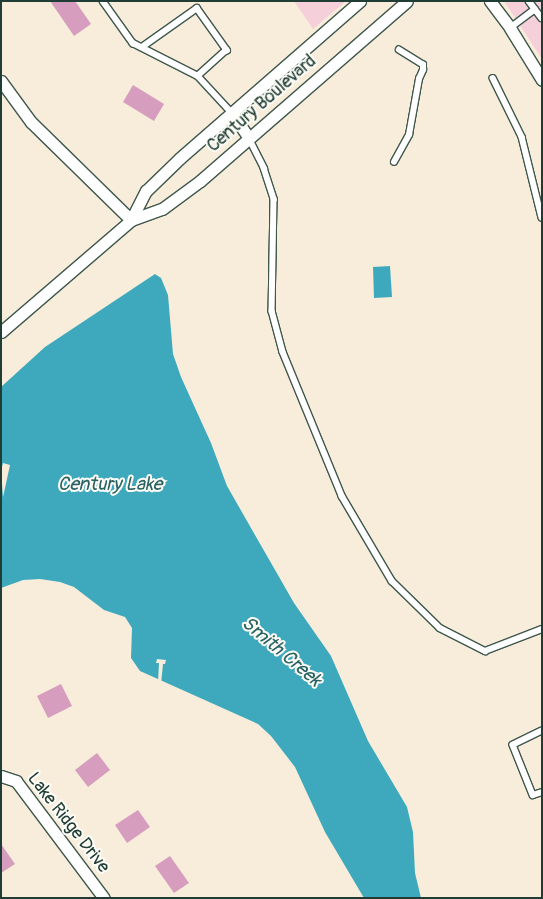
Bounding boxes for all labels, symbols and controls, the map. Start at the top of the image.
street label: Century Boulevard [203,51,321,157]
water label: Century Lake [58,474,162,496]
water label: Smith Creek [237,612,325,692]
street label: Lake Ridge Drive [22,769,114,877]

